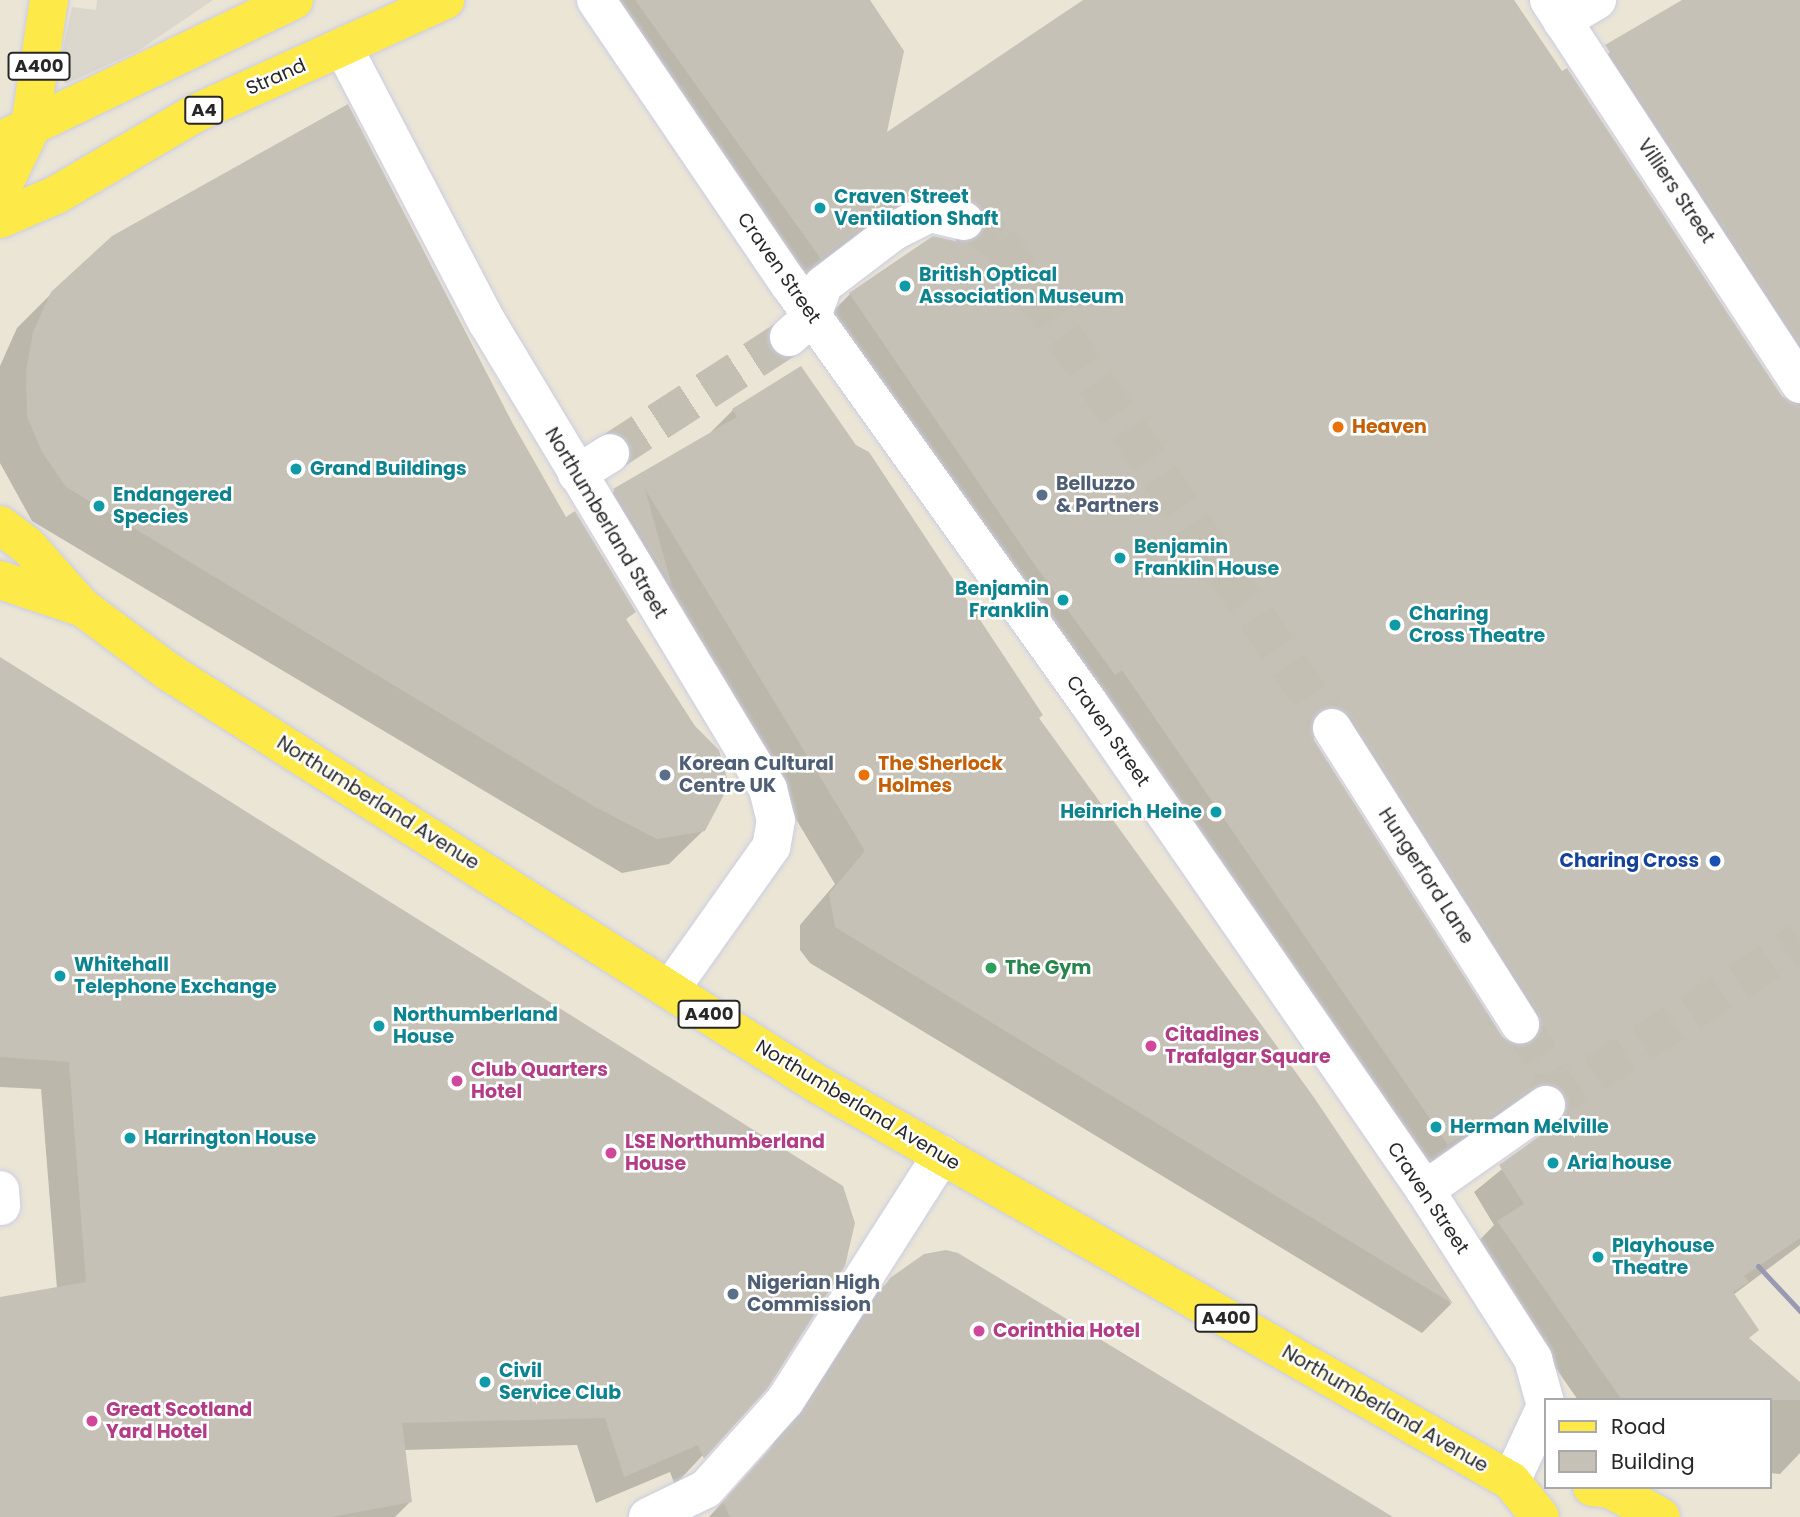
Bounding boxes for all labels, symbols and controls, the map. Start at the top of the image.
road number: A400 [7,52,70,80]
street label: Strand [243,54,309,100]
road number: A4 [183,96,225,124]
street label: Villiers Street [1633,134,1719,248]
place label: Craven Street Ventilation Shaft [834,186,998,230]
marker: Craven Street Ventilation Shaft [812,200,828,216]
street label: Craven Street [732,208,826,328]
place label: British Optical Association Museum [919,264,1124,308]
marker: British Optical Association Museum [897,278,913,294]
place label: Heaven [1352,416,1427,438]
marker: Heaven [1330,419,1346,435]
street label: Northumberland Street [540,424,672,622]
place label: Grand Buildings [310,458,467,480]
marker: Grand Buildings [288,461,304,477]
place label: Belluzzo & Partners [1056,473,1159,517]
place label: Endangered Species [113,484,232,528]
marker: Belluzzo & Partners [1034,487,1050,503]
marker: Endangered Species [91,498,107,514]
place label: Benjamin Franklin House [1134,536,1279,580]
marker: Benjamin Franklin House [1112,550,1128,566]
place label: Benjamin Franklin [955,578,1049,622]
marker: Benjamin Franklin [1055,592,1071,608]
place label: Charing Cross Theatre [1409,603,1545,647]
marker: Charing Cross Theatre [1387,617,1403,633]
street label: Craven Street [1061,671,1155,791]
street label: Northumberland Avenue [273,731,483,875]
place label: Korean Cultural Centre UK [679,753,834,797]
place label: The Sherlock Holmes [878,753,1003,797]
marker: Korean Cultural Centre UK [657,767,673,783]
marker: The Sherlock Holmes [856,767,872,783]
place label: Heinrich Heine [1060,801,1202,823]
marker: Heinrich Heine [1208,804,1224,820]
street label: Hungerford Lane [1374,804,1478,948]
place label: Charing Cross [1559,850,1699,872]
marker: Charing Cross [1705,851,1725,871]
place label: Whitehall Telephone Exchange [74,954,277,998]
place label: The Gym [1005,957,1091,979]
marker: The Gym [983,960,999,976]
marker: Whitehall Telephone Exchange [52,968,68,984]
road number: A400 [678,1000,740,1028]
place label: Northumberland House [393,1004,558,1048]
marker: Northumberland House [371,1018,387,1034]
place label: Citadines Trafalgar Square [1165,1024,1331,1068]
street label: Northumberland Avenue [752,1035,964,1175]
marker: Citadines Trafalgar Square [1143,1038,1159,1054]
place label: Club Quarters Hotel [471,1059,608,1103]
marker: Club Quarters Hotel [449,1073,465,1089]
place label: Herman Melville [1450,1116,1609,1138]
marker: Herman Melville [1428,1119,1444,1135]
place label: Harrington House [144,1127,316,1149]
marker: Harrington House [122,1130,138,1146]
place label: LSE Northumberland House [625,1131,825,1175]
street label: Craven Street [1382,1138,1474,1258]
marker: LSE Northumberland House [603,1145,619,1161]
place label: Aria house [1567,1152,1672,1174]
marker: Aria house [1545,1155,1561,1171]
place label: Playhouse Theatre [1612,1235,1714,1279]
marker: Playhouse Theatre [1590,1249,1606,1265]
place label: Nigerian High Commission [747,1272,880,1316]
marker: Nigerian High Commission [725,1286,741,1302]
road number: A400 [1194,1303,1258,1332]
place label: Corinthia Hotel [993,1320,1140,1342]
marker: Corinthia Hotel [971,1323,987,1339]
street label: Northumberland Avenue [1278,1341,1492,1477]
place label: Civil Service Club [499,1360,621,1404]
marker: Civil Service Club [477,1374,493,1390]
legend [1545,1398,1772,1489]
place label: Great Scotland Yard Hotel [106,1399,252,1443]
text: Road [1611,1412,1666,1441]
marker: Great Scotland Yard Hotel [84,1413,100,1429]
text: Building [1611,1447,1695,1476]

